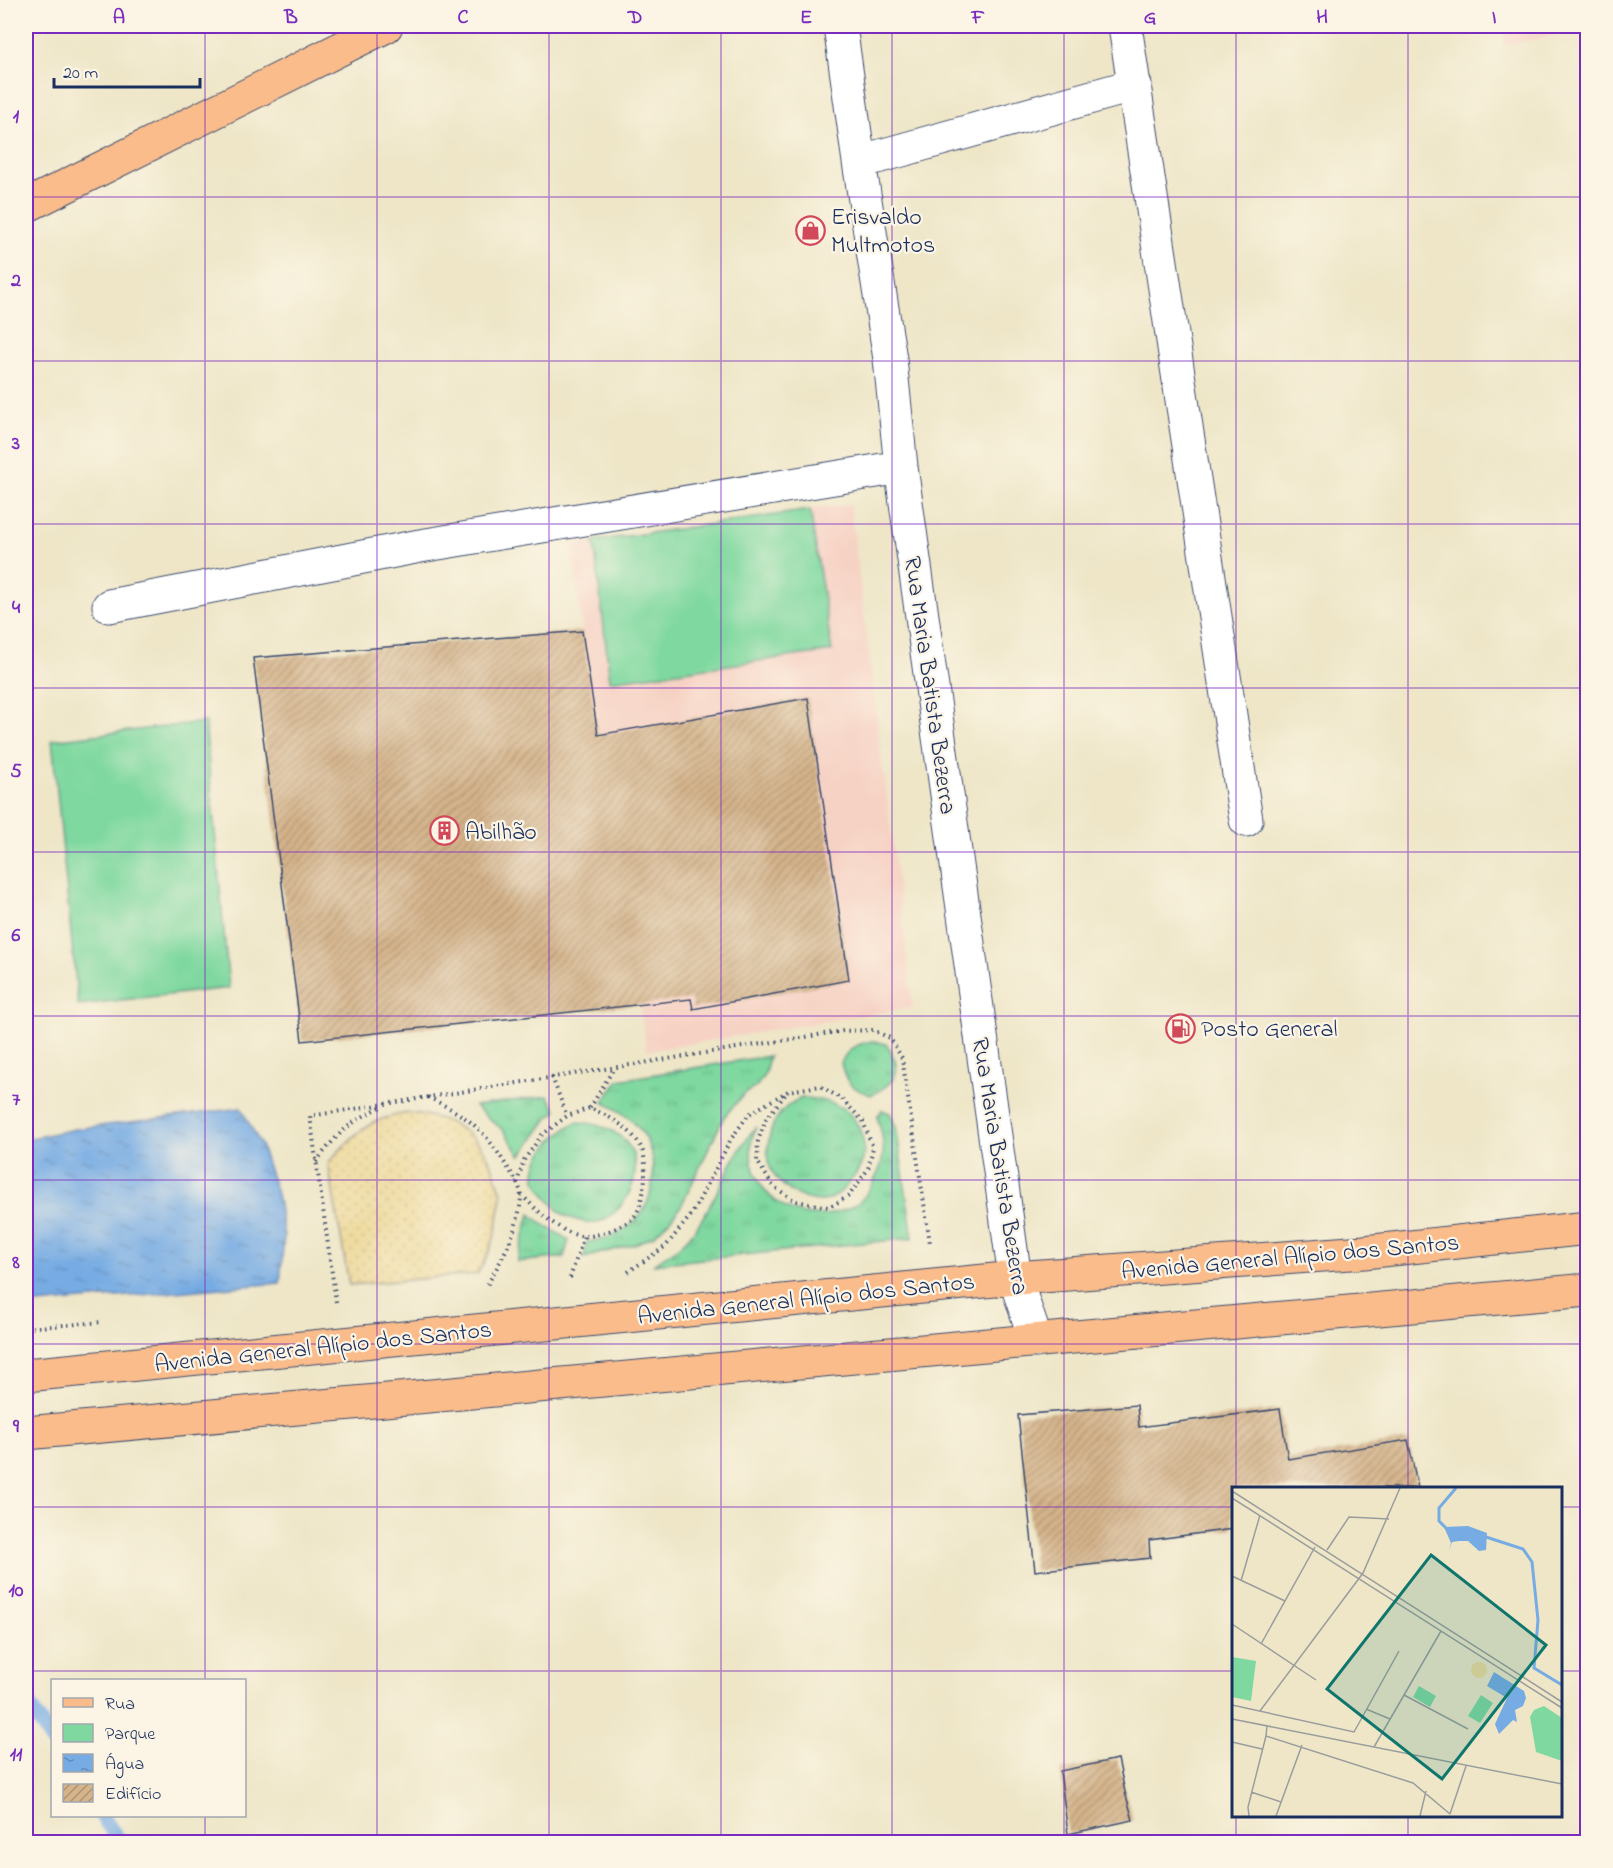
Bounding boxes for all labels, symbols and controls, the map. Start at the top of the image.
text: A [113,4,125,33]
text: B [283,4,298,33]
text: C [458,4,469,33]
text: D [627,4,642,33]
text: E [800,4,812,33]
text: F [971,4,985,33]
text: G [1144,4,1157,33]
text: H [1316,4,1328,33]
text: I [1492,4,1497,33]
scale bar [54,51,200,89]
text: 20 m [63,61,98,87]
text: 1 [13,103,20,132]
place label: Erisvaldo Multmotos [831,201,935,264]
shop icon: Erisvaldo Multmotos [794,214,826,246]
text: 2 [10,267,21,296]
text: 3 [11,430,20,459]
street label: Rua Maria Batista Bezerra [893,554,964,817]
text: 4 [12,594,21,623]
text: 5 [10,758,22,787]
building icon: Abilhão [428,815,460,847]
place label: Abilhão [465,816,537,851]
text: 6 [12,922,21,951]
fuel station icon: Posto General [1164,1012,1196,1044]
place label: Posto General [1201,1013,1338,1048]
street label: Rua Maria Batista Bezerra [961,1035,1036,1298]
text: 7 [12,1086,21,1115]
street label: Avenida General Alípio dos Santos [1120,1226,1461,1291]
text: 8 [11,1249,20,1278]
street label: Avenida General Alípio dos Santos [636,1265,977,1336]
street label: Avenida General Alípio dos Santos [153,1313,494,1384]
text: 9 [12,1413,20,1442]
inset map [1232,1487,1562,1817]
text: 10 [9,1577,24,1606]
legend [51,1679,246,1817]
text: Rua [105,1692,135,1718]
text: Parque [105,1722,156,1748]
text: 11 [10,1741,23,1770]
text: Água [105,1752,144,1779]
text: Edifício [105,1782,161,1808]

